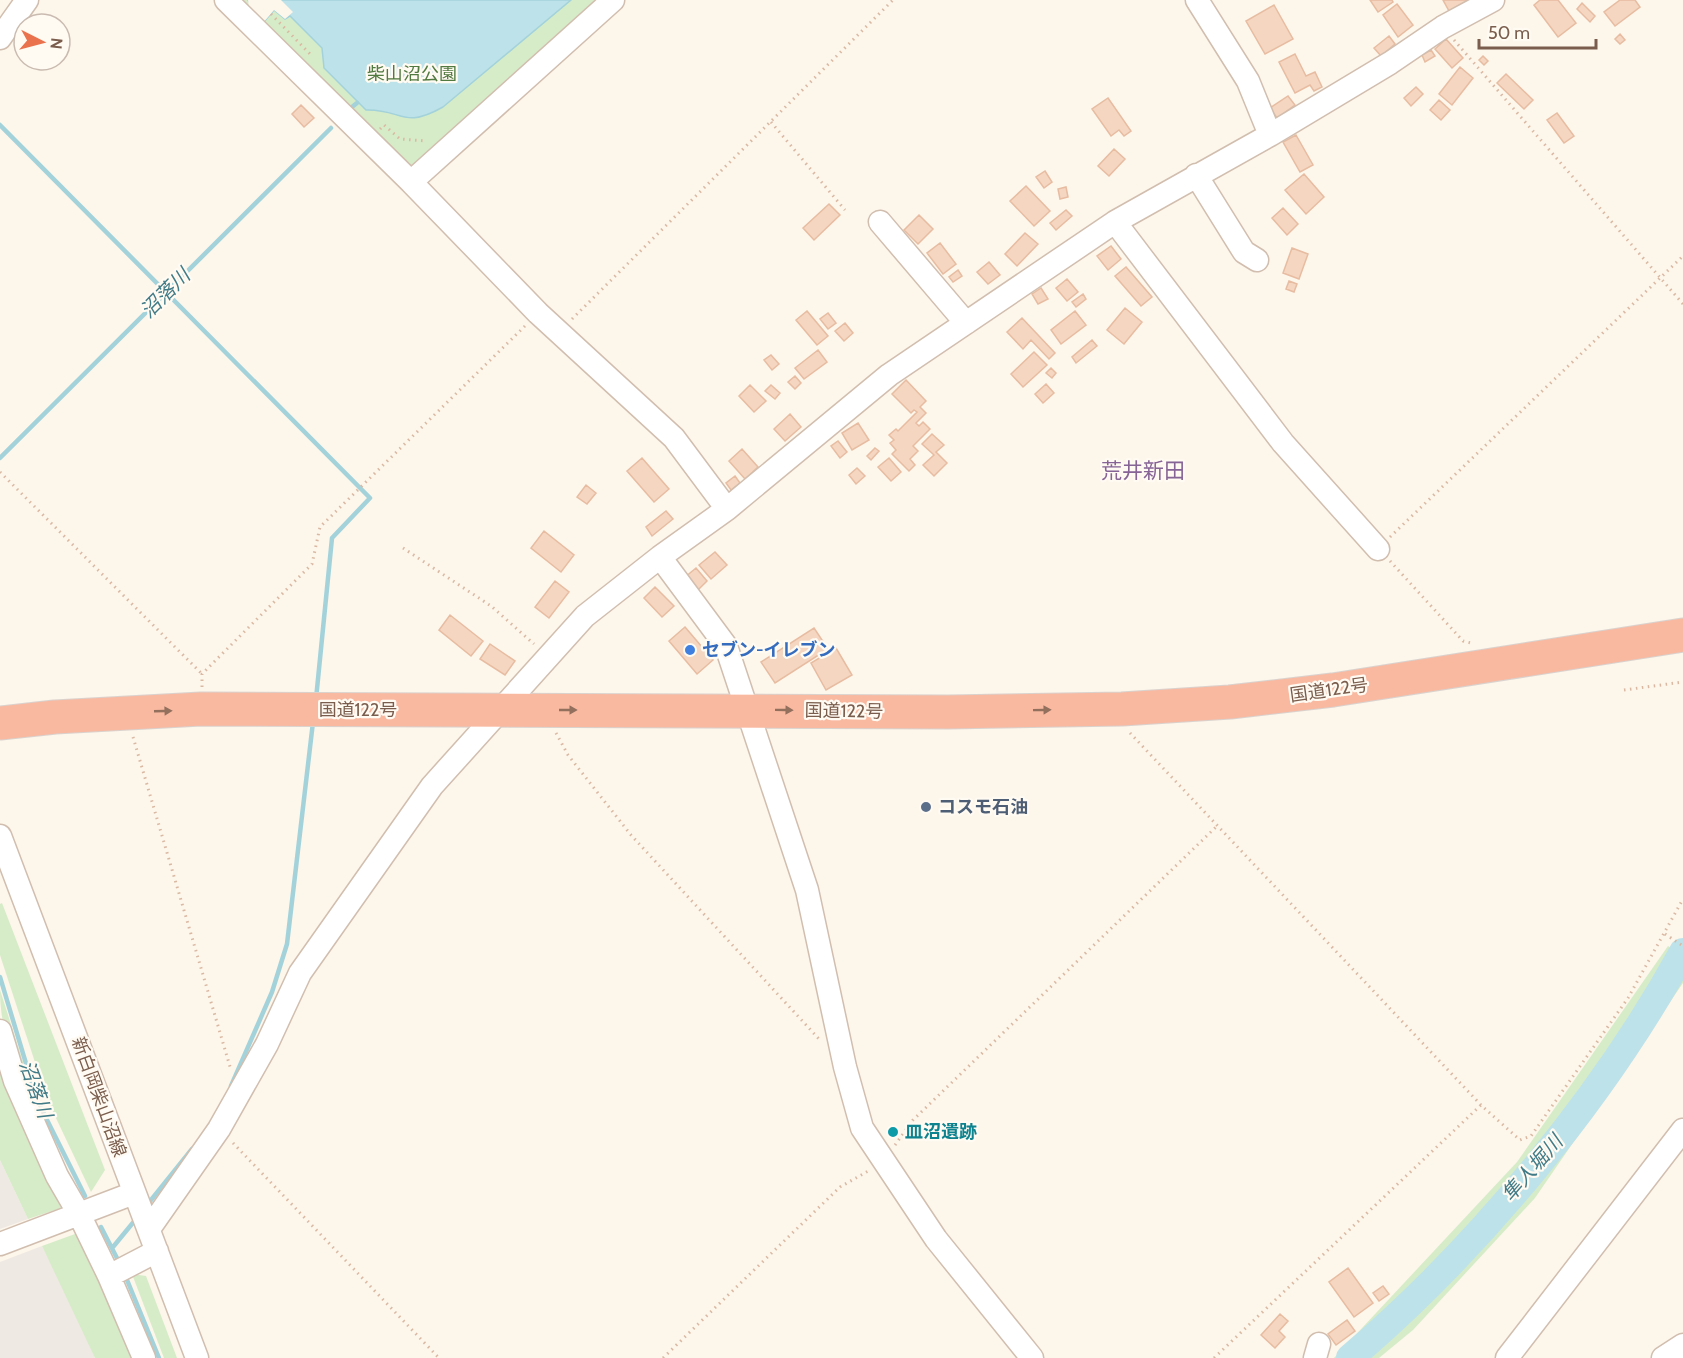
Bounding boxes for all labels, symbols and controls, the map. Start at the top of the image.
north arrow [12,12,72,72]
scale bar [1479,12,1596,50]
text: 50 m [1488,22,1530,44]
text: N [46,37,66,50]
park label: 柴山沼公園 [367,63,457,85]
water label: 沼落川 [135,262,196,323]
district label: 荒井新田 [1101,458,1185,483]
place label: セブン-イレブン [702,639,836,661]
marker: セブン-イレブン [683,643,697,657]
street label: 国道122号 [1288,674,1370,706]
street label: 国道122号 [319,699,397,721]
street label: 国道122号 [804,699,884,723]
one-way arrow [774,705,793,715]
one-way arrow [1032,705,1051,715]
one-way arrow [153,706,172,715]
one-way arrow [558,706,577,715]
place label: コスモ石油 [938,796,1028,818]
marker: コスモ石油 [919,800,933,814]
street label: 新白岡柴山沼線 [67,1034,131,1160]
water label: 沼落川 [14,1057,58,1123]
place label: 皿沼遺跡 [905,1121,977,1143]
marker: 皿沼遺跡 [886,1125,900,1139]
water label: 隼人堀川 [1497,1128,1569,1206]

